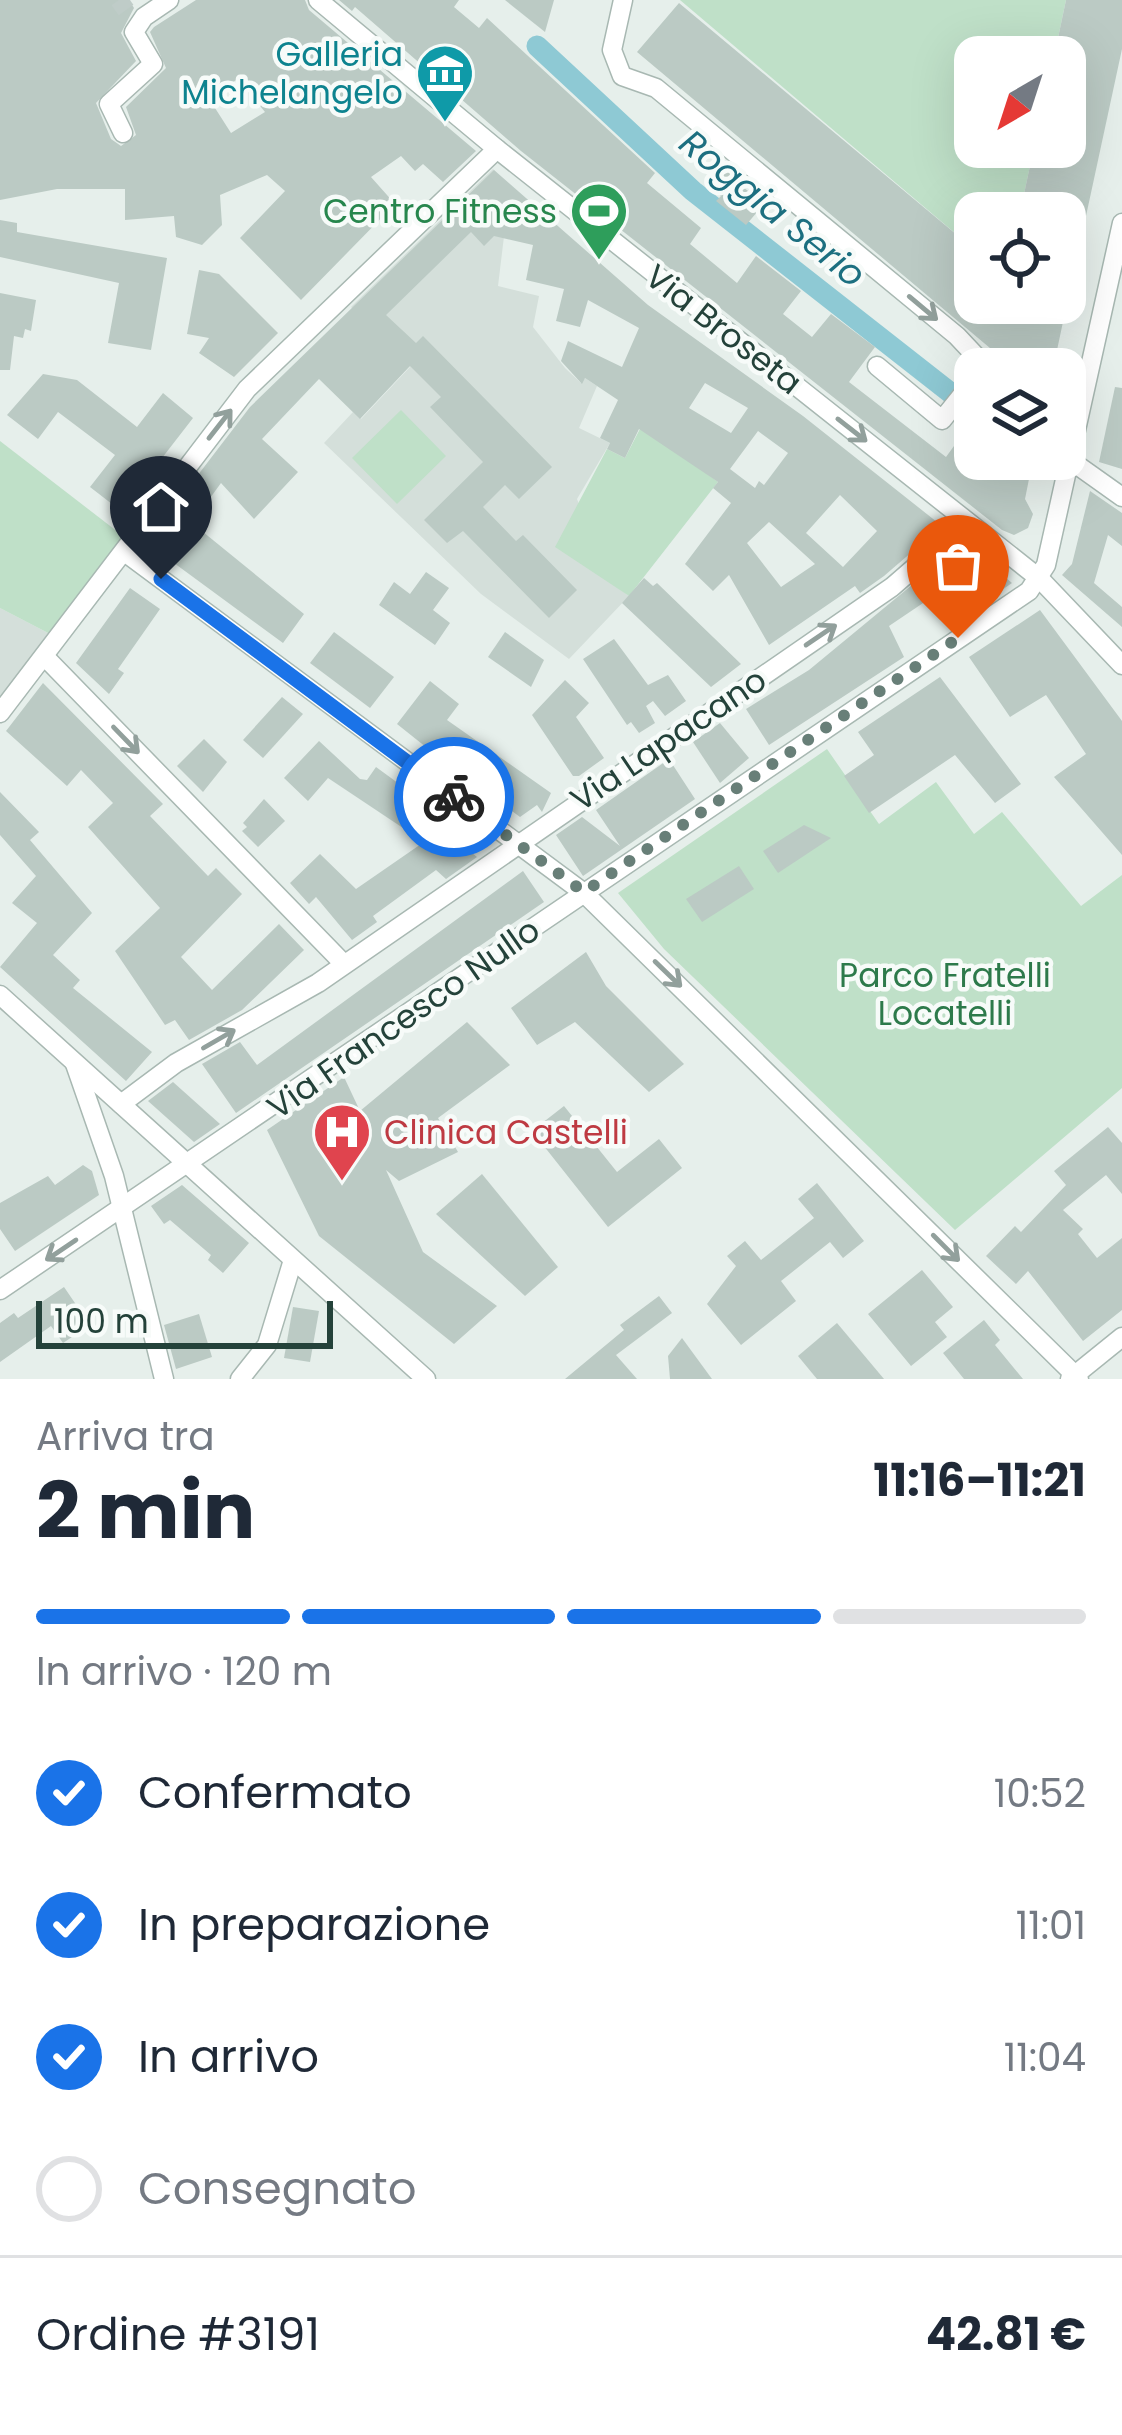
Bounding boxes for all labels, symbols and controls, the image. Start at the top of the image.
place label: Galleria Michelangelo [181,31,403,116]
north arrow [954,36,1086,168]
map controls [954,36,1086,480]
museum icon: Galleria Michelangelo [414,42,476,124]
water label: Roggia Serio [669,117,877,299]
sports icon: Centro Fitness [568,180,630,262]
place label: Centro Fitness [323,188,557,235]
button: locate [954,192,1086,324]
street label: Via Broseta [635,253,812,406]
one-way arrow [907,294,938,321]
button: layers [954,348,1086,480]
one-way arrow [206,408,232,441]
one-way arrow [835,416,867,443]
pin [110,456,212,579]
icon: home [128,474,194,540]
pin [907,515,1009,638]
icon: bag [925,533,991,599]
one-way arrow [804,623,837,648]
street label: Via Lapacano [561,656,776,822]
one-way arrow [112,725,140,754]
courier [394,737,514,857]
icon: bike [421,764,487,830]
street label: Via Francesco Nullo [257,906,549,1130]
park label: Parco Fratelli Locatelli [839,952,1051,1037]
one-way arrow [653,960,682,988]
one-way arrow [200,1027,235,1051]
hospital icon: Clinica Castelli [311,1101,373,1183]
place label: Clinica Castelli [384,1109,628,1156]
one-way arrow [931,1233,960,1261]
one-way arrow [44,1237,78,1262]
scale bar [36,1295,333,1348]
text: 100 m [54,1298,149,1345]
text: Arriva tra [36,1409,215,1464]
text: 11:16–11:21 [873,1449,1086,1512]
text: 2 min [36,1456,255,1565]
text: In arrivo · 120 m [36,1644,332,1699]
icon: check [36,1760,102,1826]
text: Confermato [138,1761,412,1824]
text: 10:52 [994,1766,1086,1821]
icon: check [36,1892,102,1958]
text: In preparazione [138,1893,490,1956]
text: 11:01 [1016,1898,1086,1953]
icon: check [36,2024,102,2090]
text: In arrivo [138,2025,319,2088]
text: 11:04 [1004,2030,1086,2085]
text: Consegnato [138,2157,417,2220]
text: Ordine #3191 [36,2303,320,2366]
text: 42.81 € [926,2303,1086,2366]

